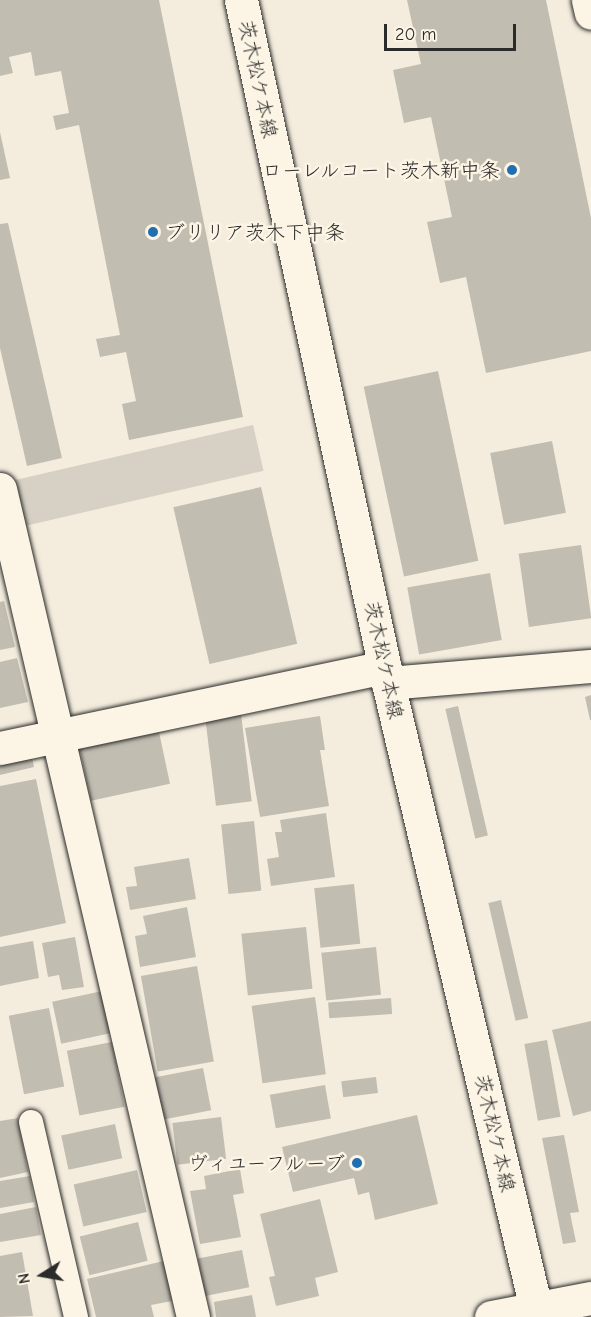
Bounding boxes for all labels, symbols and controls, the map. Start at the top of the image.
scale bar [387,12,519,50]
street label: 茨木松ケ本線 [234,18,282,140]
text: 20 m [395,24,436,45]
place label: ローレルコート茨木新中条 [260,158,500,182]
marker: ローレルコート茨木新中条 [505,163,519,177]
place label: ブリリア茨木下中条 [165,220,345,244]
marker: ブリリア茨木下中条 [146,225,160,239]
street label: 茨木松ケ本線 [360,599,408,721]
street label: 茨木松ケ本線 [470,1072,520,1194]
place label: ヴィユーフルーブ [185,1151,345,1175]
marker: ヴィユーフルーブ [350,1156,364,1170]
north arrow [12,1245,72,1305]
text: N [15,1272,34,1285]

